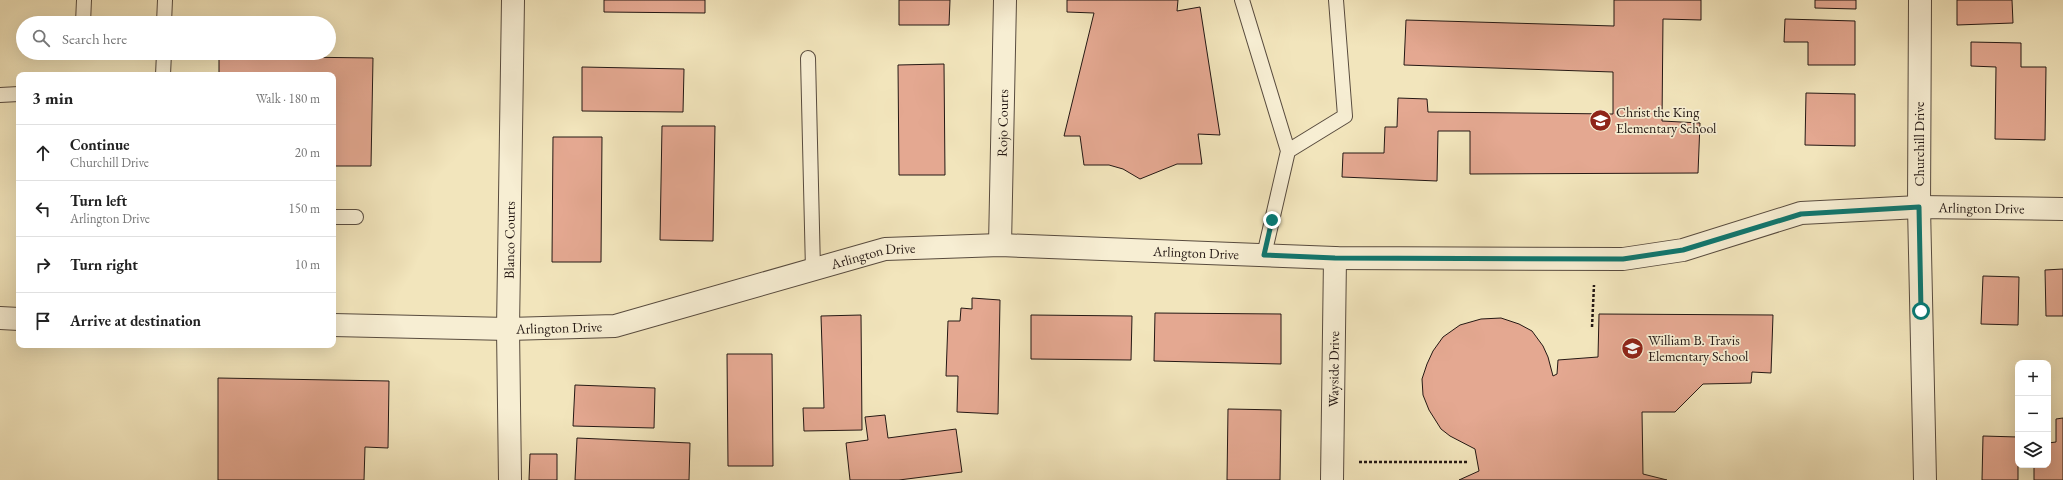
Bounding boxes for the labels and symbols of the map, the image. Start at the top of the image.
street label: Rojo Courts [993,89,1012,157]
street label: Churchill Drive [1910,101,1928,186]
place label: Christ the King Elementary School [1616,103,1717,137]
school or university icon: Christ the King Elementary School [1587,107,1613,133]
street label: Arlington Drive [1937,198,2025,217]
street label: Blanco Courts [500,201,519,279]
route end [1263,211,1281,229]
street label: Arlington Drive [828,239,916,273]
street label: Arlington Drive [1152,242,1240,263]
route start [1912,302,1930,320]
street label: Arlington Drive [515,317,603,338]
street label: Wayside Drive [1324,330,1343,407]
place label: William B. Travis Elementary School [1648,331,1749,365]
school or university icon: William B. Travis Elementary School [1620,335,1646,361]

